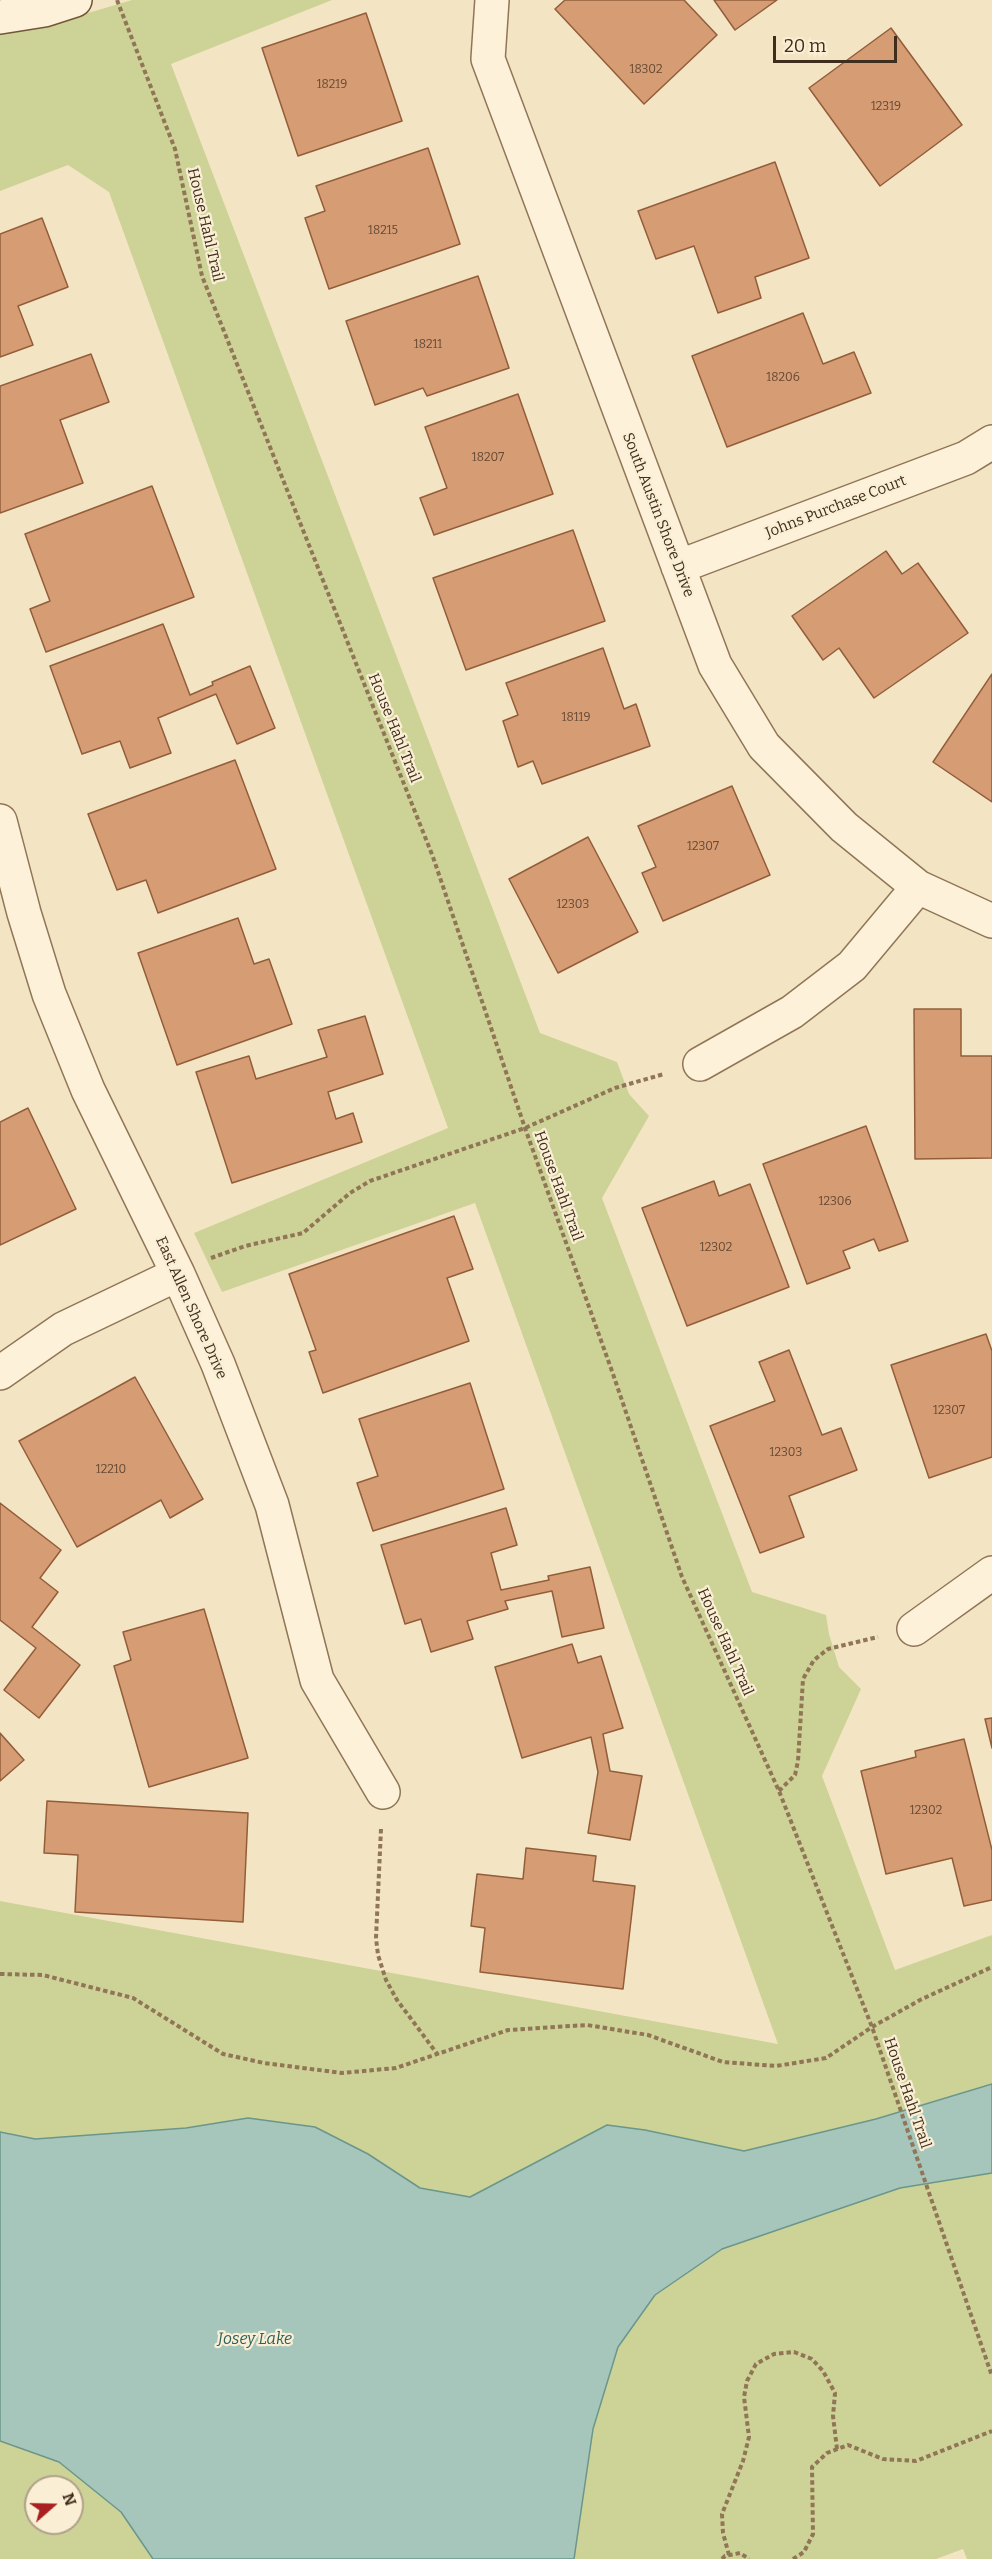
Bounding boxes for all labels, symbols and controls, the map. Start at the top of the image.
scale bar [776,24,900,62]
text: 20 m [784,35,826,57]
house number: 18302 [630,63,662,77]
house number: 18219 [317,78,347,92]
house number: 12319 [871,100,901,114]
street label: House Hahl Trail [183,166,227,284]
house number: 18215 [368,224,398,238]
house number: 18211 [414,338,442,352]
house number: 18206 [766,371,800,385]
street label: South Austin Shore Drive [618,430,698,600]
house number: 18207 [472,451,504,465]
street label: Johns Purchase Court [763,472,909,542]
street label: House Hahl Trail [364,671,424,785]
house number: 18119 [562,711,590,725]
house number: 12307 [687,840,719,854]
house number: 12303 [557,898,589,912]
street label: House Hahl Trail [530,1128,586,1244]
house number: 12306 [819,1195,851,1209]
street label: East Allen Shore Drive [151,1234,231,1382]
house number: 12302 [700,1241,732,1255]
house number: 12307 [933,1404,965,1418]
house number: 12303 [770,1446,802,1460]
house number: 12210 [96,1463,126,1477]
street label: House Hahl Trail [693,1585,757,1699]
house number: 12302 [910,1804,942,1818]
street label: House Hahl Trail [880,2035,934,2151]
water label: Josey Lake [218,2330,292,2350]
north arrow [24,2475,84,2535]
text: N [58,2490,81,2508]

